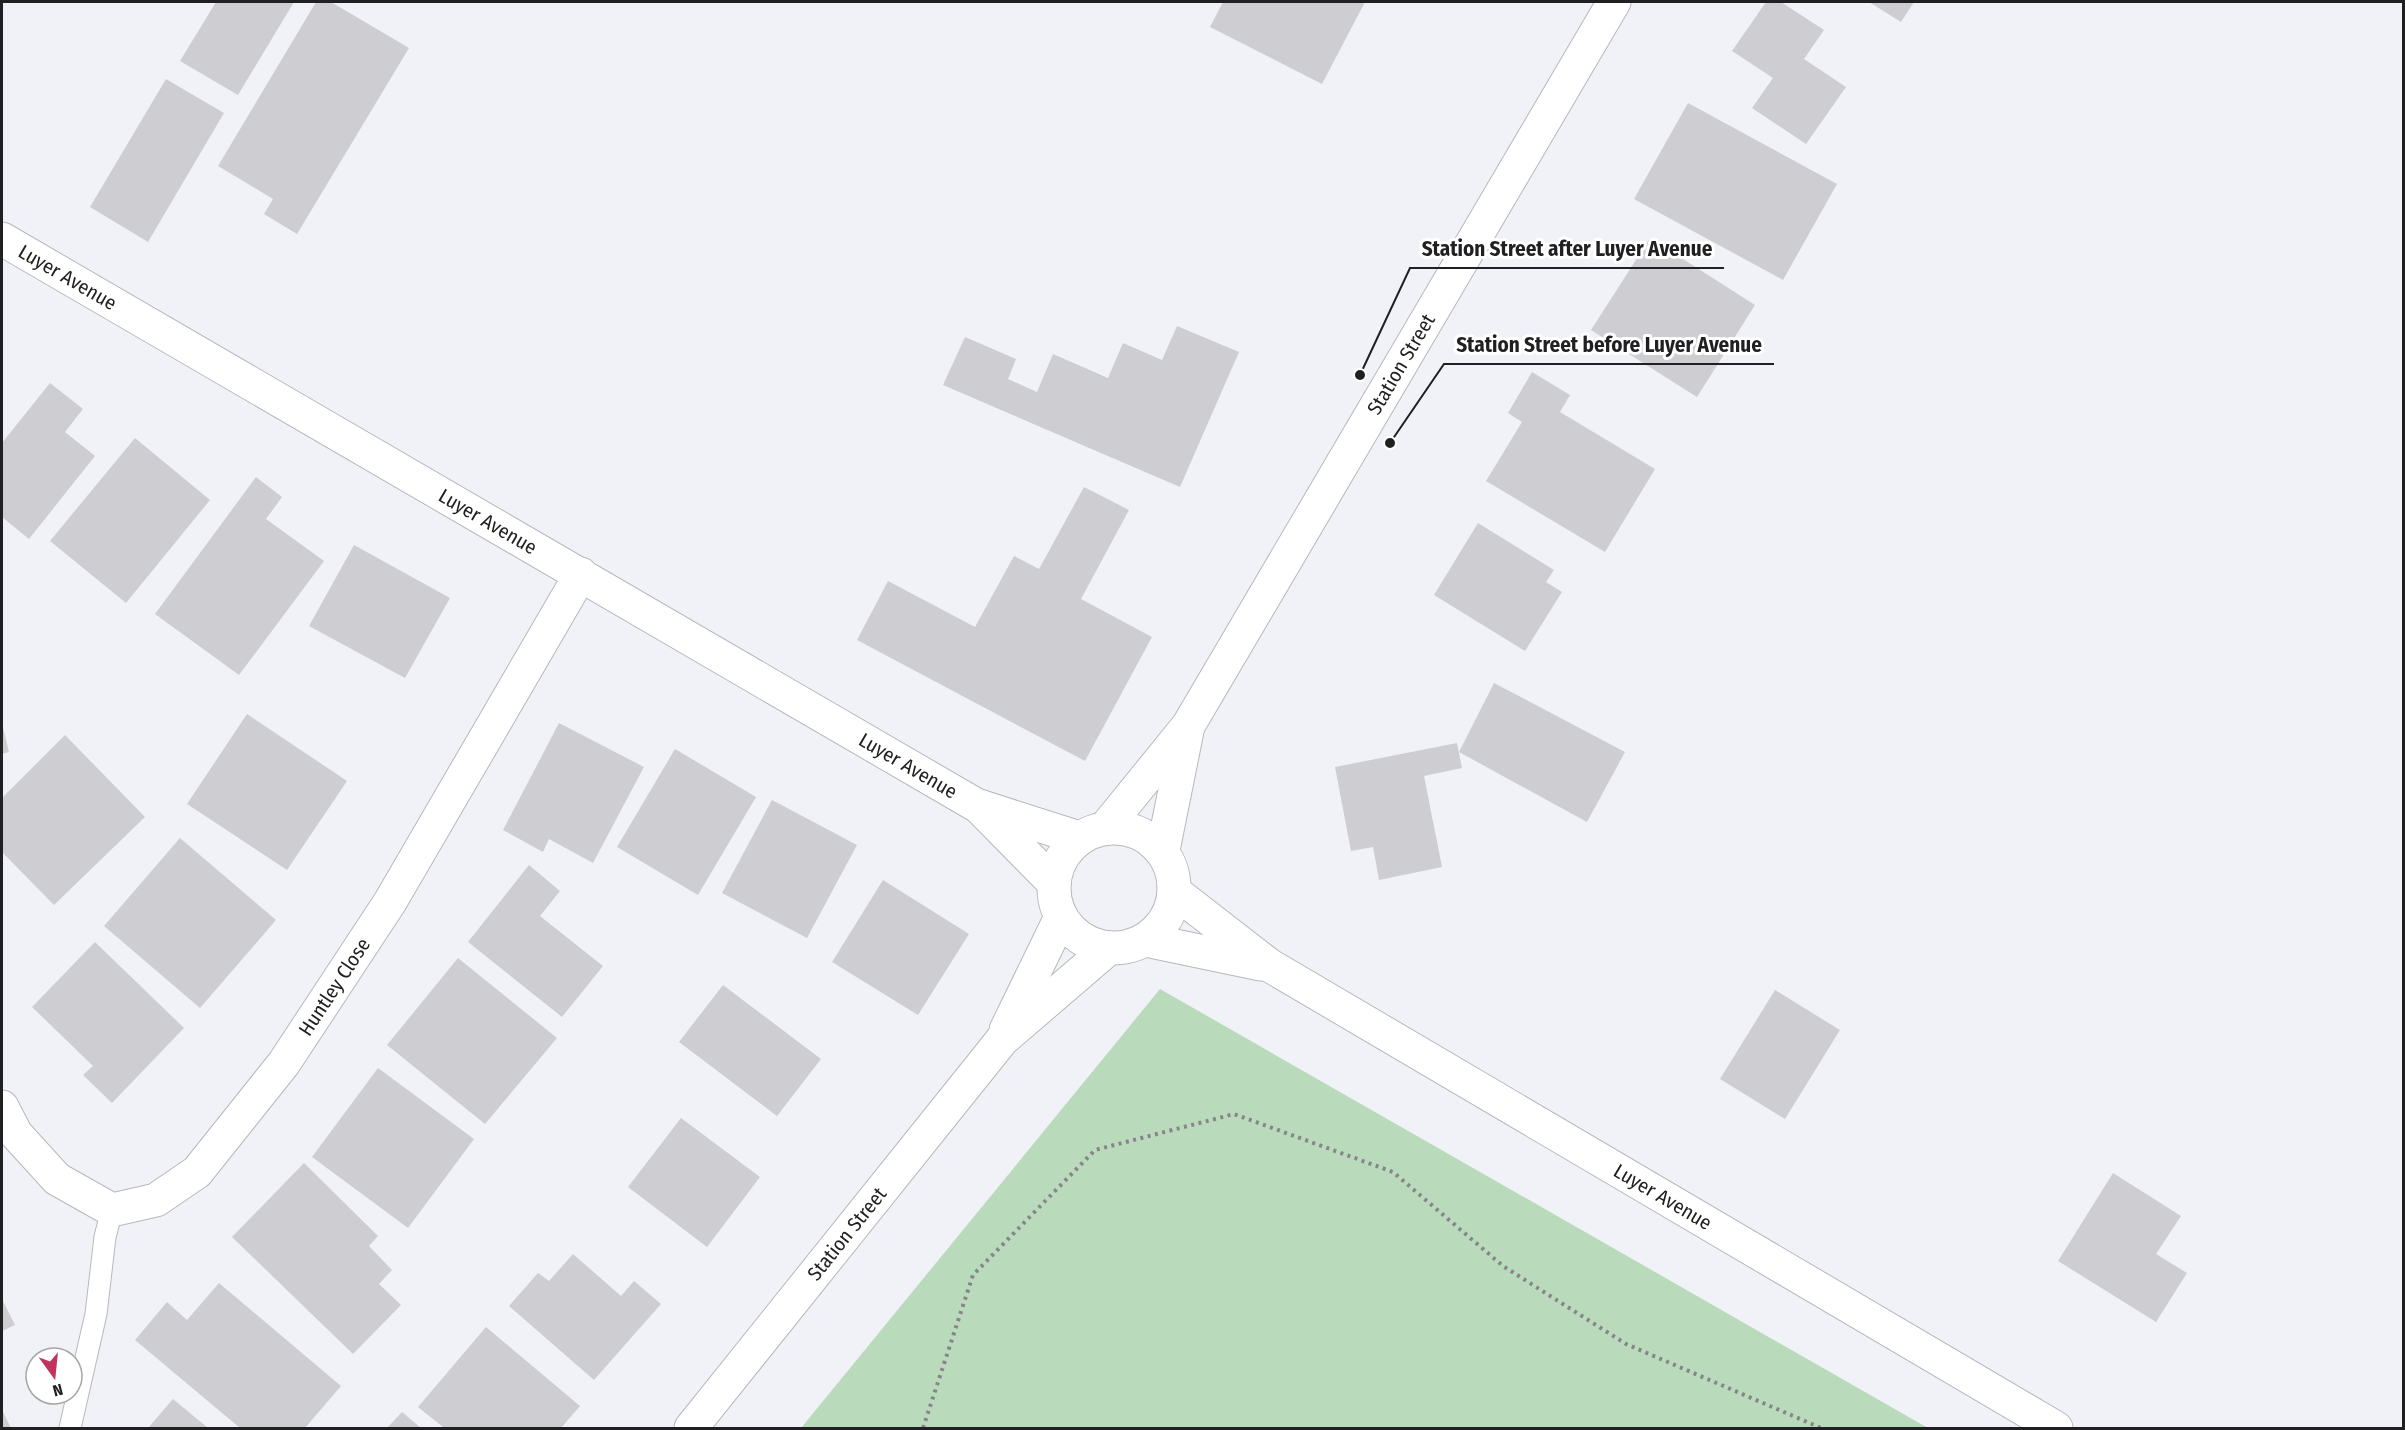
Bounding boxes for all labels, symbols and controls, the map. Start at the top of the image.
callout: Station Street after Luyer Avenue [1410,229,1724,268]
text: Station Street after Luyer Avenue [1422,236,1713,262]
street label: Luyer Avenue [14,239,121,315]
street label: Station Street [1362,309,1440,419]
callout: Station Street before Luyer Avenue [1444,325,1774,364]
text: Station Street before Luyer Avenue [1456,332,1762,358]
street label: Luyer Avenue [434,483,541,559]
street label: Luyer Avenue [855,728,962,803]
street label: Huntley Close [293,933,375,1040]
street label: Luyer Avenue [1610,1159,1716,1235]
street label: Station Street [802,1182,892,1285]
north arrow [24,1346,84,1406]
text: N [51,1380,65,1400]

